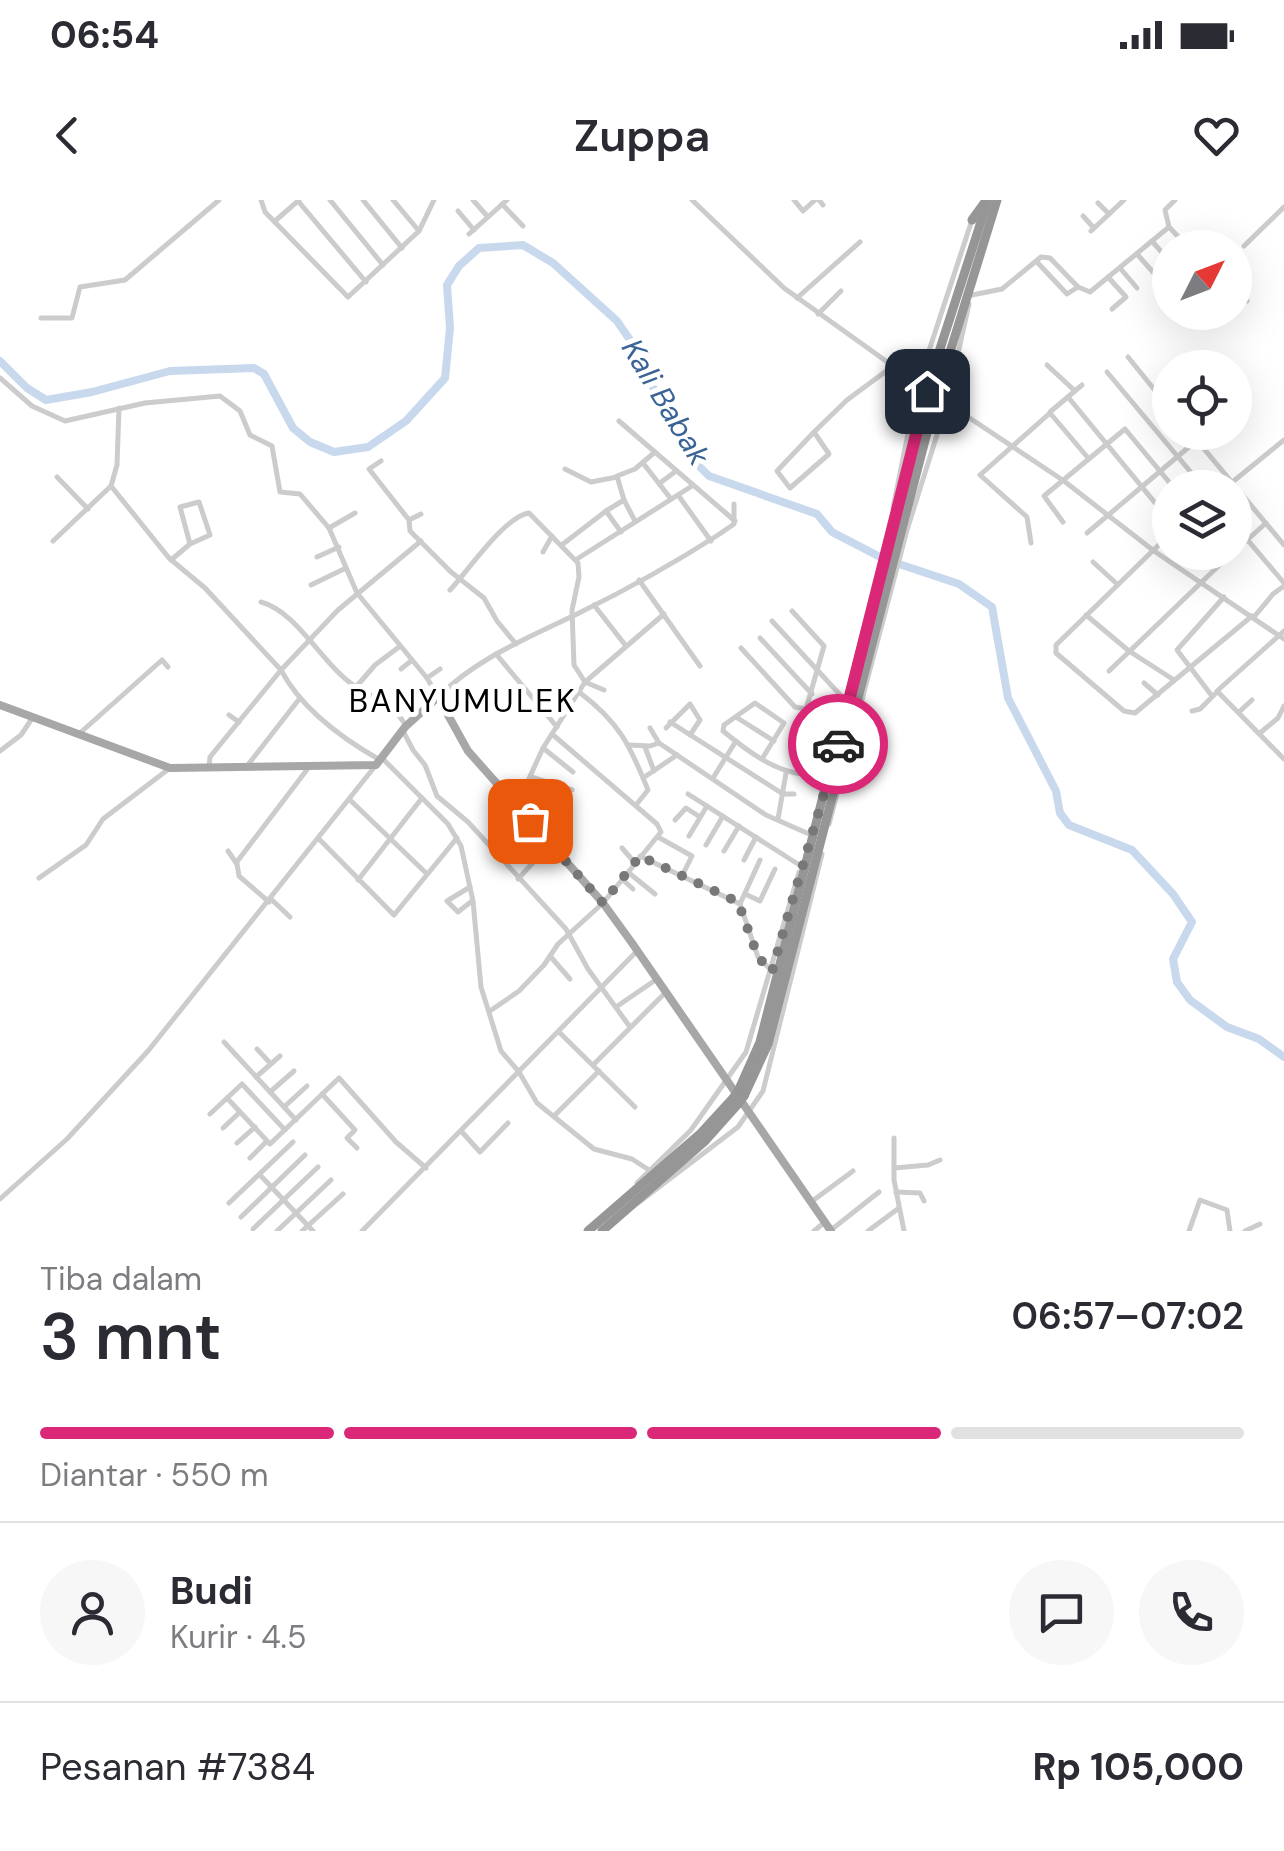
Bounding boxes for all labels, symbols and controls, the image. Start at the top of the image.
text: 06:54 [50,10,159,60]
text: Zuppa [574,106,710,165]
icon: back [40,108,95,163]
icon: heart [1189,108,1244,163]
north arrow [1152,230,1252,330]
map controls [1152,230,1252,570]
water label: Kali Babak [613,331,719,473]
pin [885,349,970,434]
button: locate [1152,350,1252,450]
icon: home [900,364,955,419]
button: layers [1152,470,1252,570]
district label: BANYUMULEK [349,680,577,722]
courier [788,694,888,794]
icon: car [811,717,866,772]
pin [488,779,573,864]
icon: bag [503,794,558,849]
text: Tiba dalam [40,1258,202,1300]
text: 06:57–07:02 [1012,1291,1244,1341]
text: 3 mnt [40,1295,222,1379]
text: Diantar · 550 m [40,1454,269,1496]
button: person [40,1560,145,1665]
button: chat [1009,1560,1114,1665]
button: phone [1139,1560,1244,1665]
text: Budi [170,1566,253,1616]
text: Kurir · 4.5 [170,1616,306,1658]
text: Pesanan #7384 [40,1742,315,1792]
text: Rp 105,000 [1032,1742,1244,1792]

